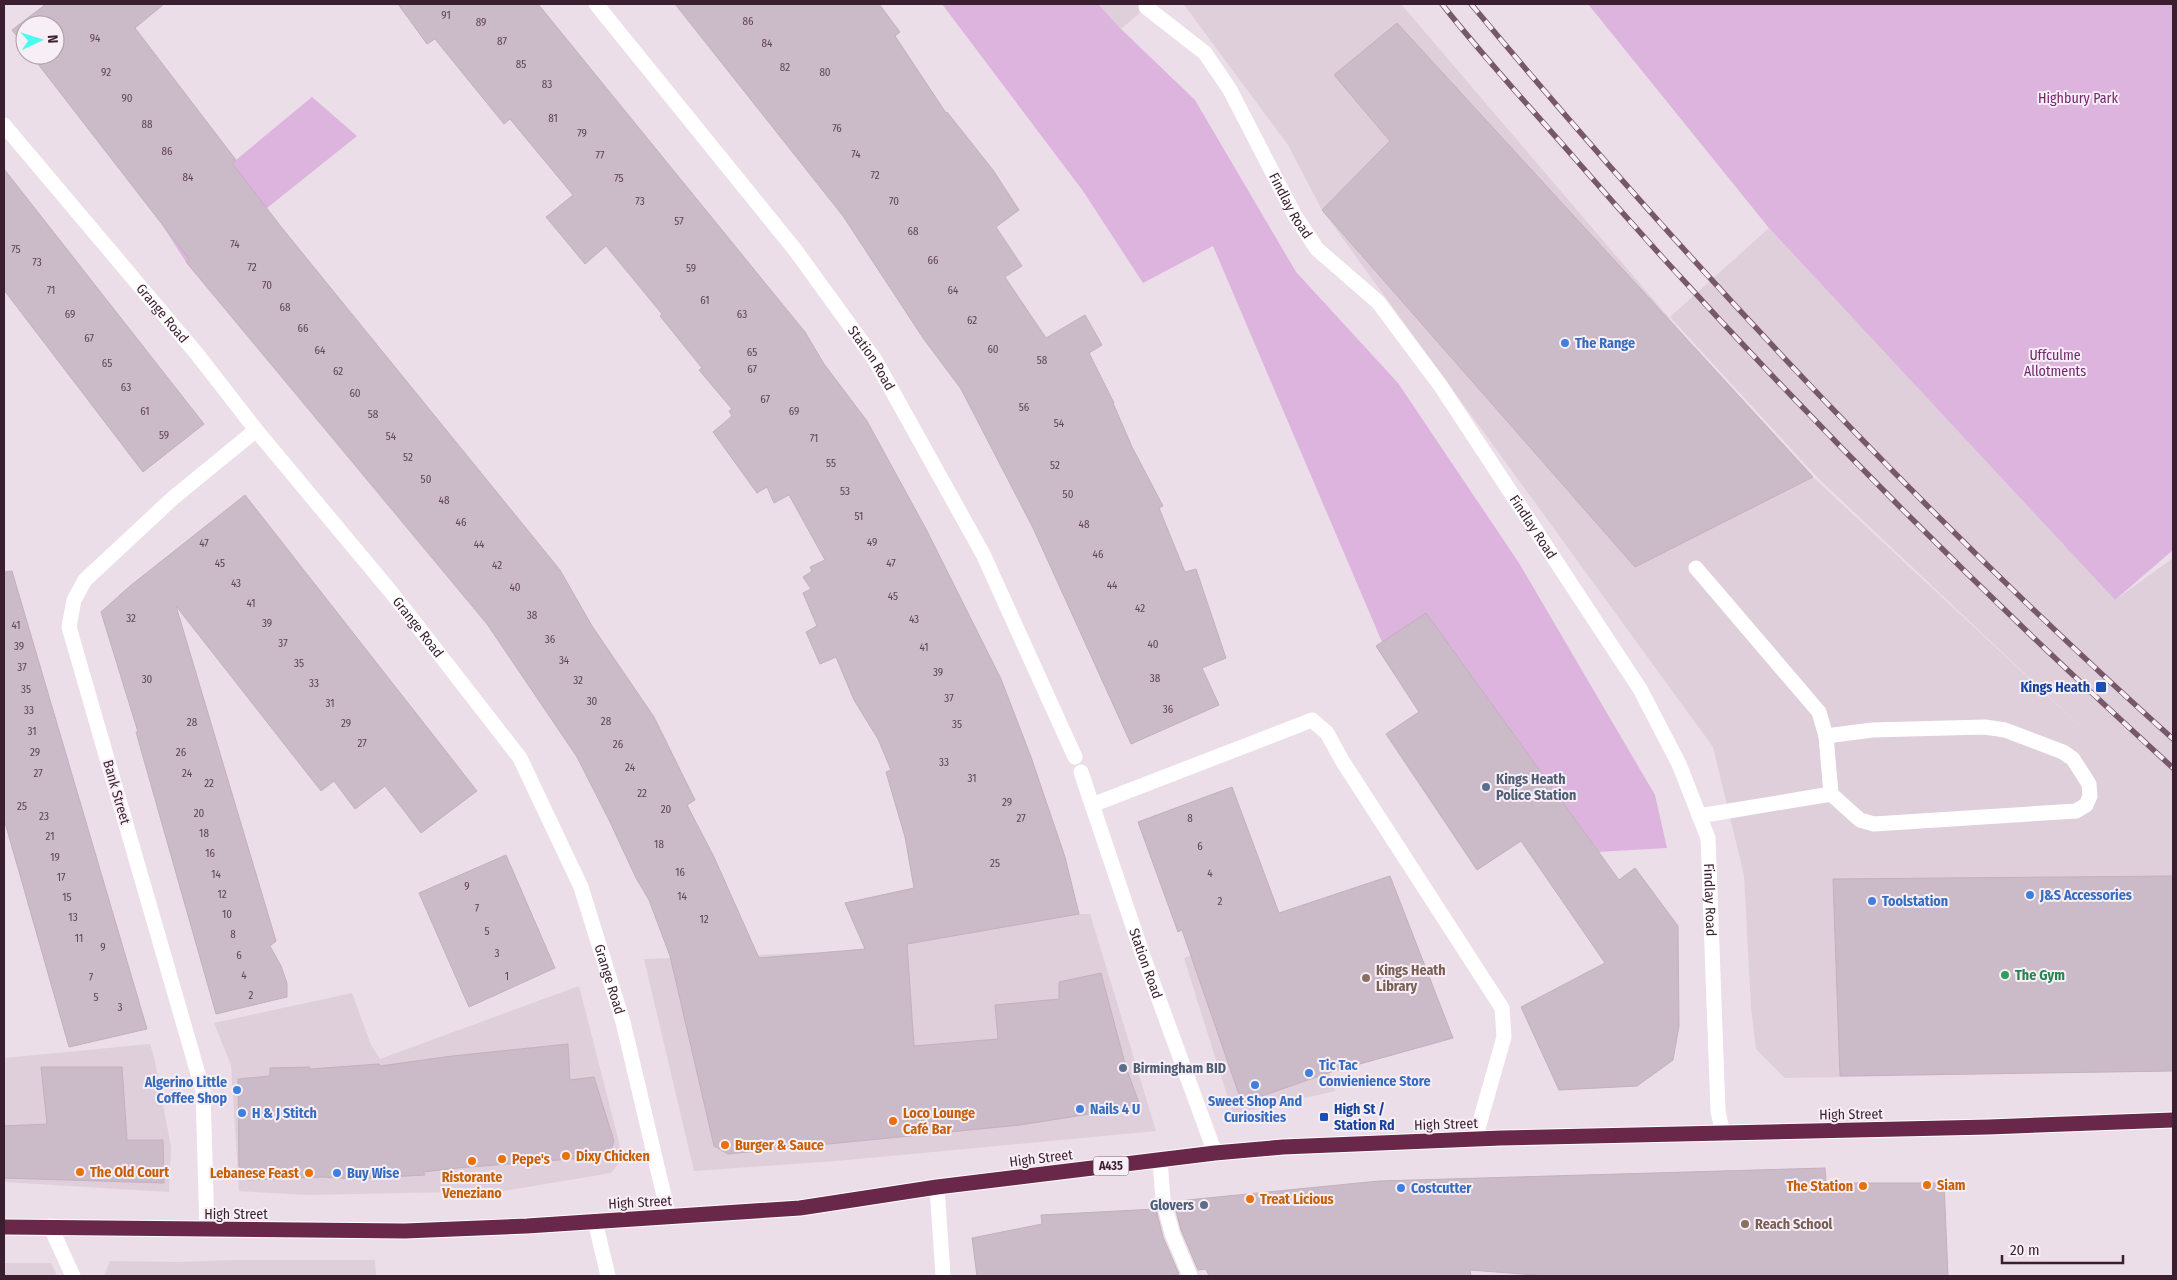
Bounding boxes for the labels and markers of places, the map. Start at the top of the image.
place label: The Range [1575,335,1635,352]
marker: The Range [1559,337,1571,349]
place label: Kings Heath [2020,679,2090,696]
marker: Kings Heath [2094,680,2108,694]
place label: Kings Heath Police Station [1496,771,1576,804]
marker: Kings Heath Police Station [1480,781,1492,793]
place label: J&S Accessories [2039,887,2132,904]
marker: J&S Accessories [2024,889,2036,901]
place label: Toolstation [1882,893,1948,910]
marker: Toolstation [1866,895,1878,907]
place label: Kings Heath Library [1376,962,1446,995]
place label: The Gym [2015,967,2065,984]
marker: The Gym [1999,969,2011,981]
marker: Kings Heath Library [1360,972,1372,984]
place label: Tic Tac Convienience Store [1319,1057,1431,1090]
place label: Birmingham BID [1133,1060,1226,1077]
marker: Birmingham BID [1117,1062,1129,1074]
marker: Tic Tac Convienience Store [1303,1067,1315,1079]
place label: Algerino Little Coffee Shop [144,1074,227,1107]
marker: Sweet Shop And Curiosities [1249,1079,1261,1091]
marker: Algerino Little Coffee Shop [231,1084,243,1096]
place label: Sweet Shop And Curiosities [1208,1093,1302,1126]
place label: Nails 4 U [1090,1101,1140,1118]
place label: High St / Station Rd [1334,1101,1395,1134]
marker: Nails 4 U [1074,1103,1086,1115]
place label: H & J Stitch [252,1105,317,1122]
place label: Loco Lounge Café Bar [903,1105,975,1138]
marker: H & J Stitch [236,1107,248,1119]
marker: High St / Station Rd [1318,1111,1330,1123]
marker: Loco Lounge Café Bar [887,1115,899,1127]
place label: Burger & Sauce [735,1137,824,1154]
marker: Burger & Sauce [719,1139,731,1151]
place label: Dixy Chicken [576,1148,650,1165]
marker: Dixy Chicken [560,1150,572,1162]
place label: Pepe's [512,1151,550,1168]
marker: Pepe's [496,1153,508,1165]
marker: Ristorante Veneziano [466,1155,478,1167]
place label: The Old Court [90,1164,170,1181]
place label: Lebanese Feast [210,1165,300,1182]
place label: Buy Wise [347,1165,399,1182]
marker: The Old Court [74,1166,86,1178]
marker: Lebanese Feast [303,1167,315,1179]
marker: Buy Wise [331,1167,343,1179]
place label: Ristorante Veneziano [441,1169,502,1202]
place label: Siam [1937,1177,1966,1194]
place label: The Station [1786,1178,1853,1195]
marker: Siam [1921,1179,1933,1191]
place label: Costcutter [1411,1180,1472,1197]
marker: The Station [1857,1180,1869,1192]
marker: Costcutter [1395,1182,1407,1194]
place label: Treat Licious [1260,1191,1334,1208]
marker: Treat Licious [1244,1193,1256,1205]
place label: Glovers [1150,1197,1194,1214]
marker: Glovers [1198,1199,1210,1211]
place label: Reach School [1755,1216,1833,1233]
marker: Reach School [1739,1218,1751,1230]

